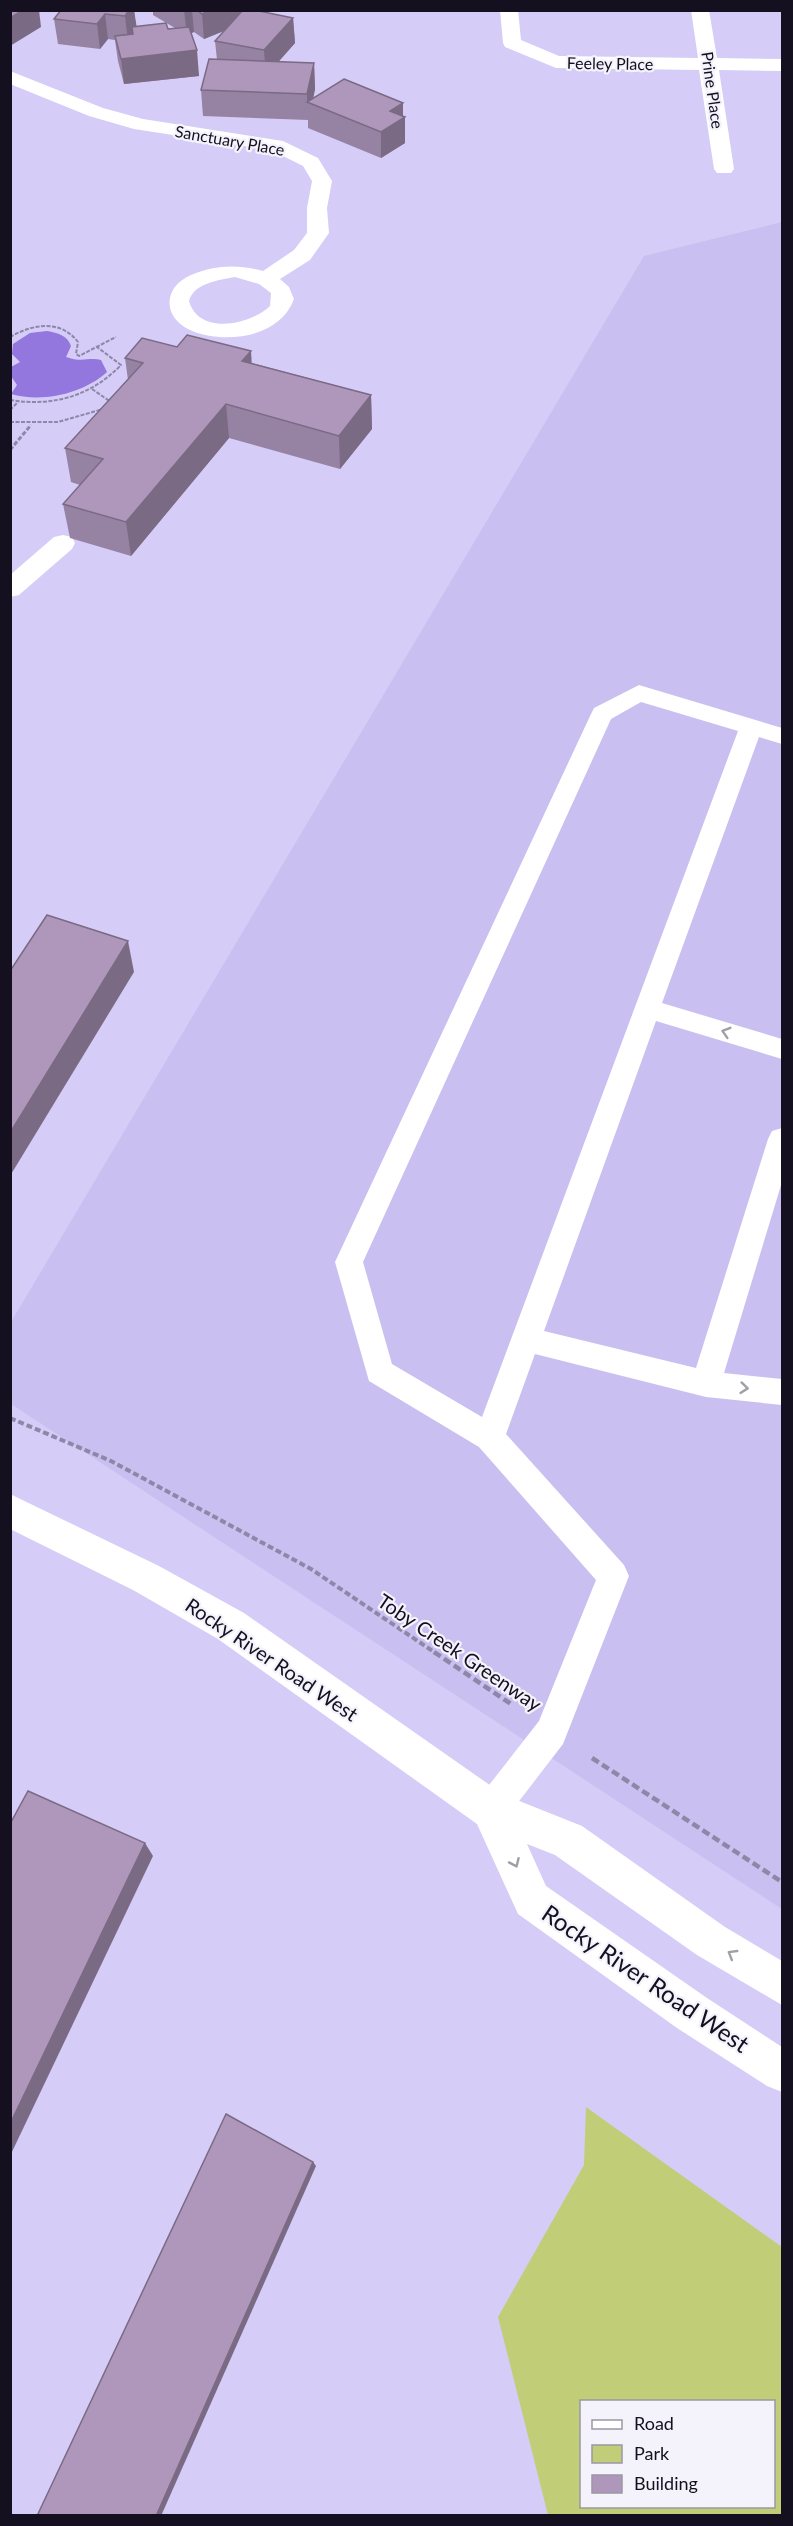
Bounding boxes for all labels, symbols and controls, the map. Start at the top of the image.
street label: Prine Place [698,50,728,130]
street label: Feeley Place [567,53,653,73]
street label: Sanctuary Place [174,121,286,159]
one-way arrow [722,1027,732,1039]
one-way arrow [740,1381,749,1394]
street label: Toby Creek Greenway [374,1588,547,1716]
street label: Rocky River Road West [181,1592,363,1726]
one-way arrow [508,1857,520,1868]
street label: Rocky River Road West [537,1898,755,2058]
one-way arrow [728,1949,738,1961]
legend [580,2400,775,2508]
text: Road [634,2412,674,2434]
text: Park [634,2442,670,2464]
text: Building [634,2472,698,2494]

